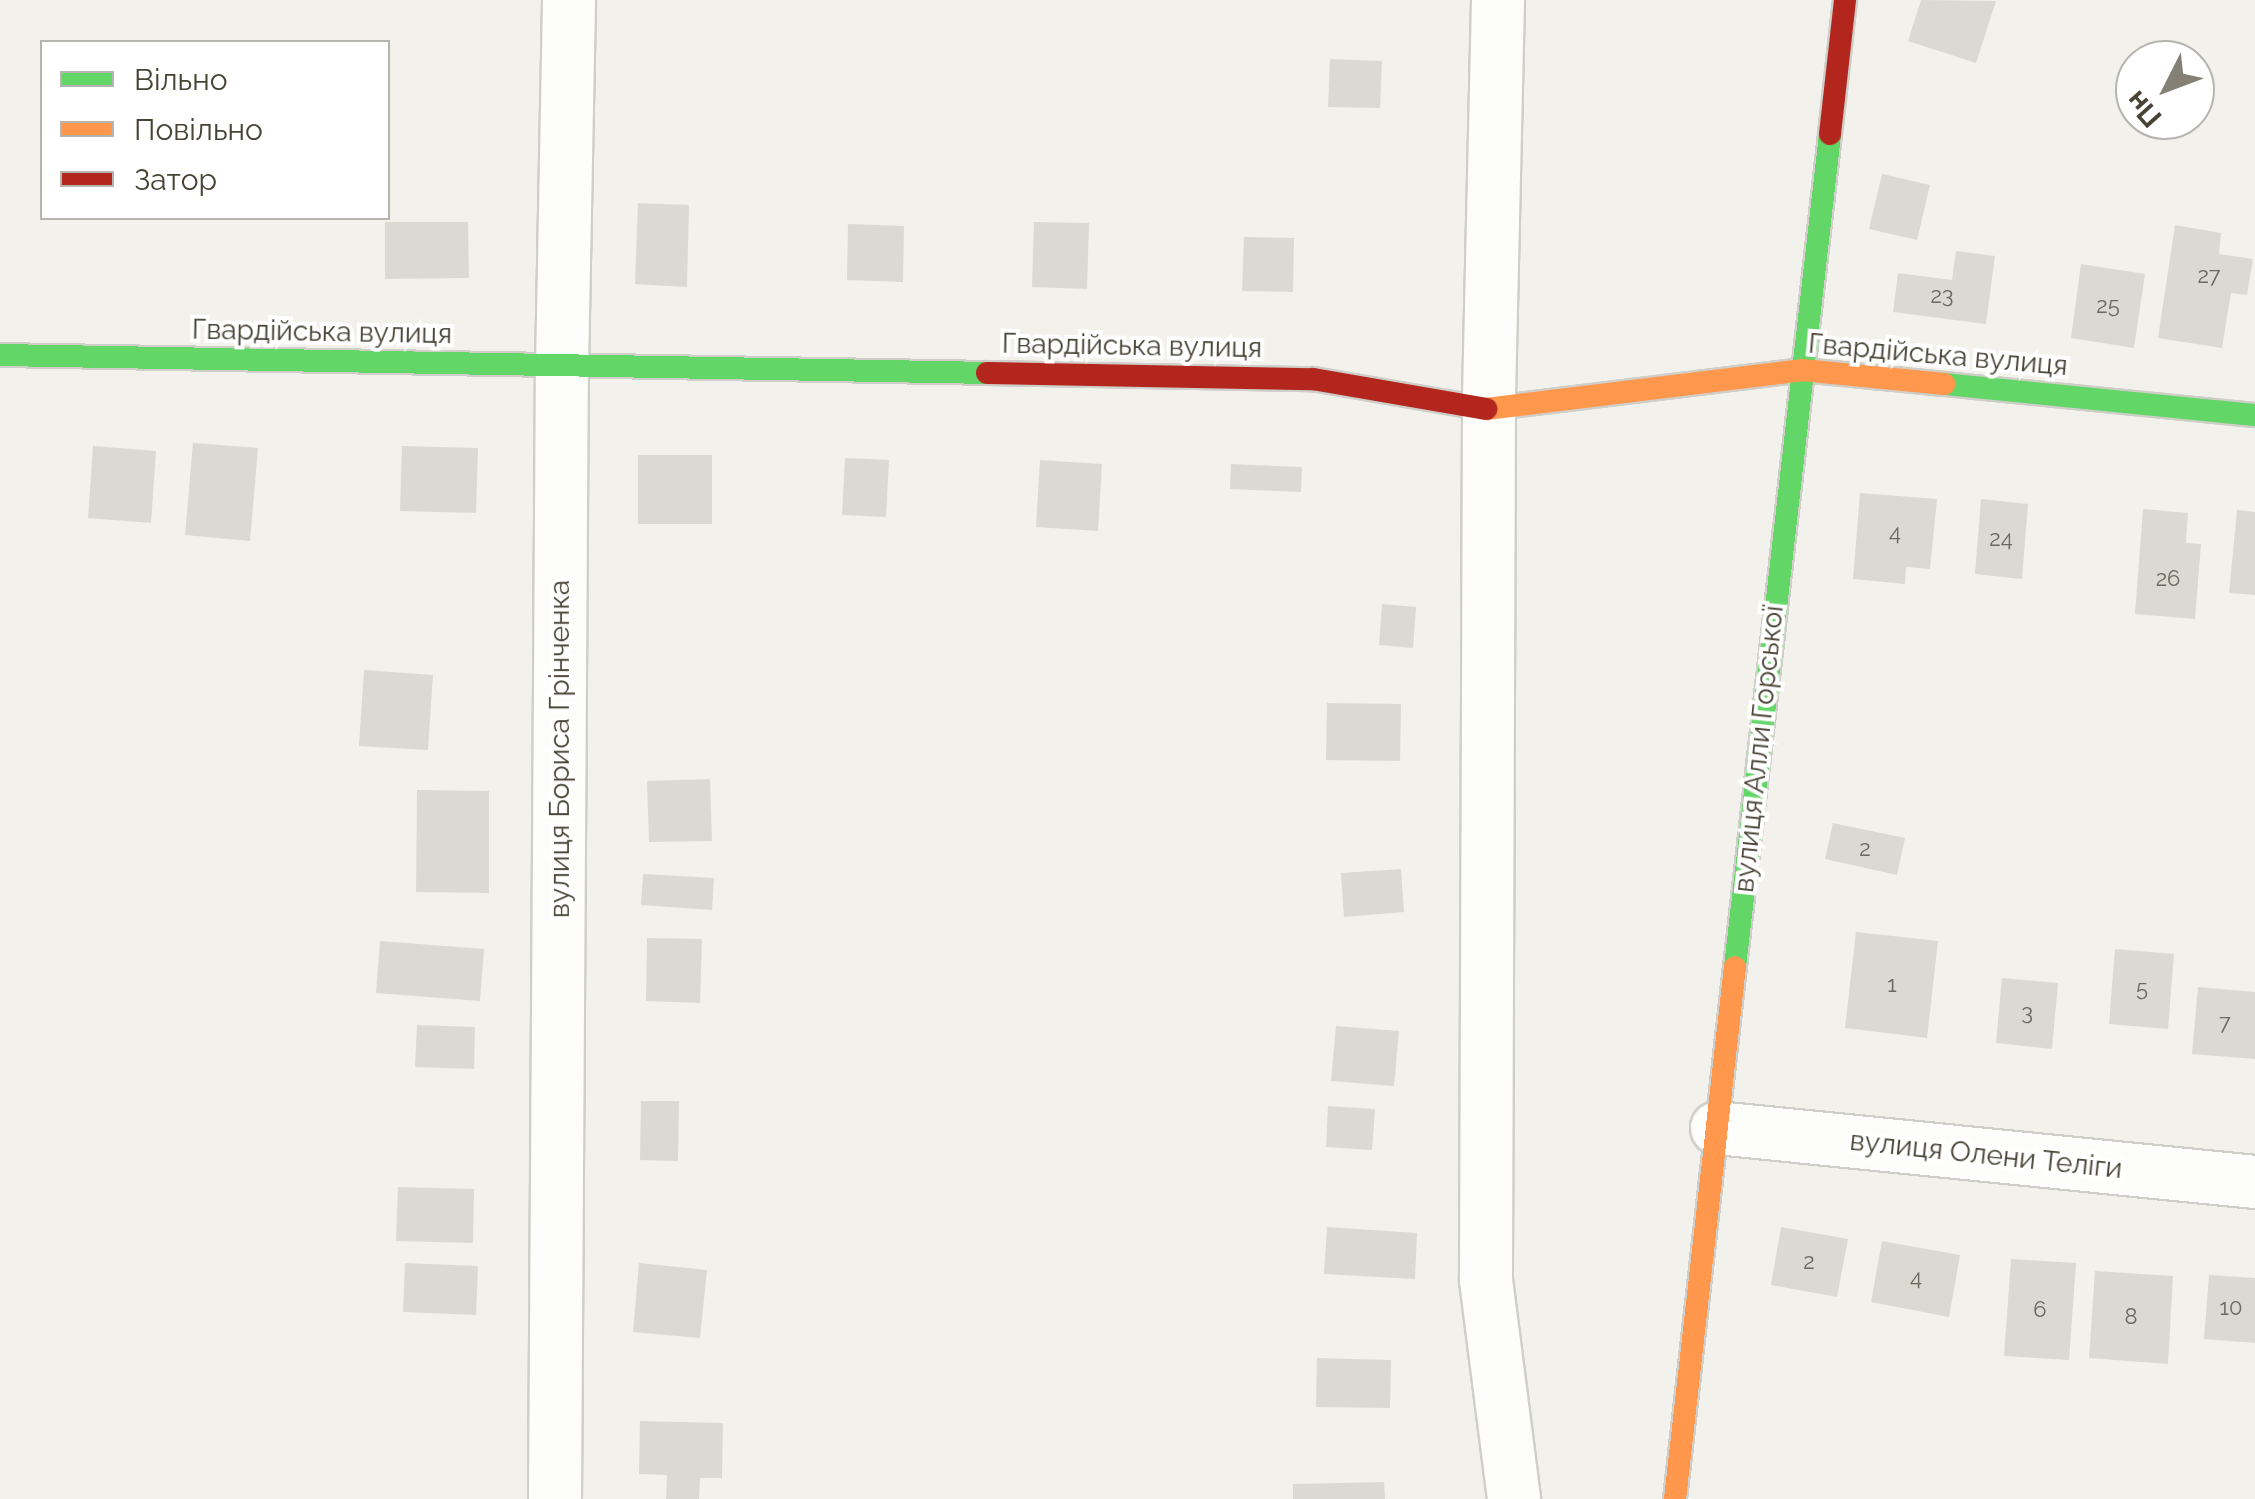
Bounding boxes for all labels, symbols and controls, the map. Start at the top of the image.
legend [40,40,390,220]
north arrow [2115,40,2215,140]
text: Вільно [134,62,228,97]
text: Пн [2119,84,2169,134]
text: Повільно [134,112,263,147]
text: Затор [134,162,217,197]
house number: 27 [2197,263,2221,289]
house number: 23 [1930,283,1954,309]
house number: 25 [2096,293,2120,319]
street label: Гвардійська вулиця [192,313,452,351]
street label: Гвардійська вулиця [1002,327,1262,365]
street label: Гвардійська вулиця [1807,327,2069,383]
house number: 4 [1889,520,1901,546]
house number: 24 [1989,526,2013,552]
house number: 26 [2156,566,2180,592]
street label: вулиця Бориса Грінченка [543,580,577,918]
street label: вулиця Алли Горської [1727,603,1791,895]
house number: 2 [1859,836,1871,862]
house number: 1 [1887,972,1897,998]
house number: 5 [2136,976,2148,1002]
house number: 3 [2021,1000,2033,1026]
house number: 7 [2219,1010,2231,1036]
street label: вулиця Олени Теліги [1848,1124,2124,1186]
house number: 2 [1803,1249,1815,1275]
house number: 4 [1910,1265,1922,1291]
house number: 10 [2220,1295,2242,1321]
house number: 6 [2033,1297,2047,1323]
house number: 8 [2124,1304,2138,1330]

